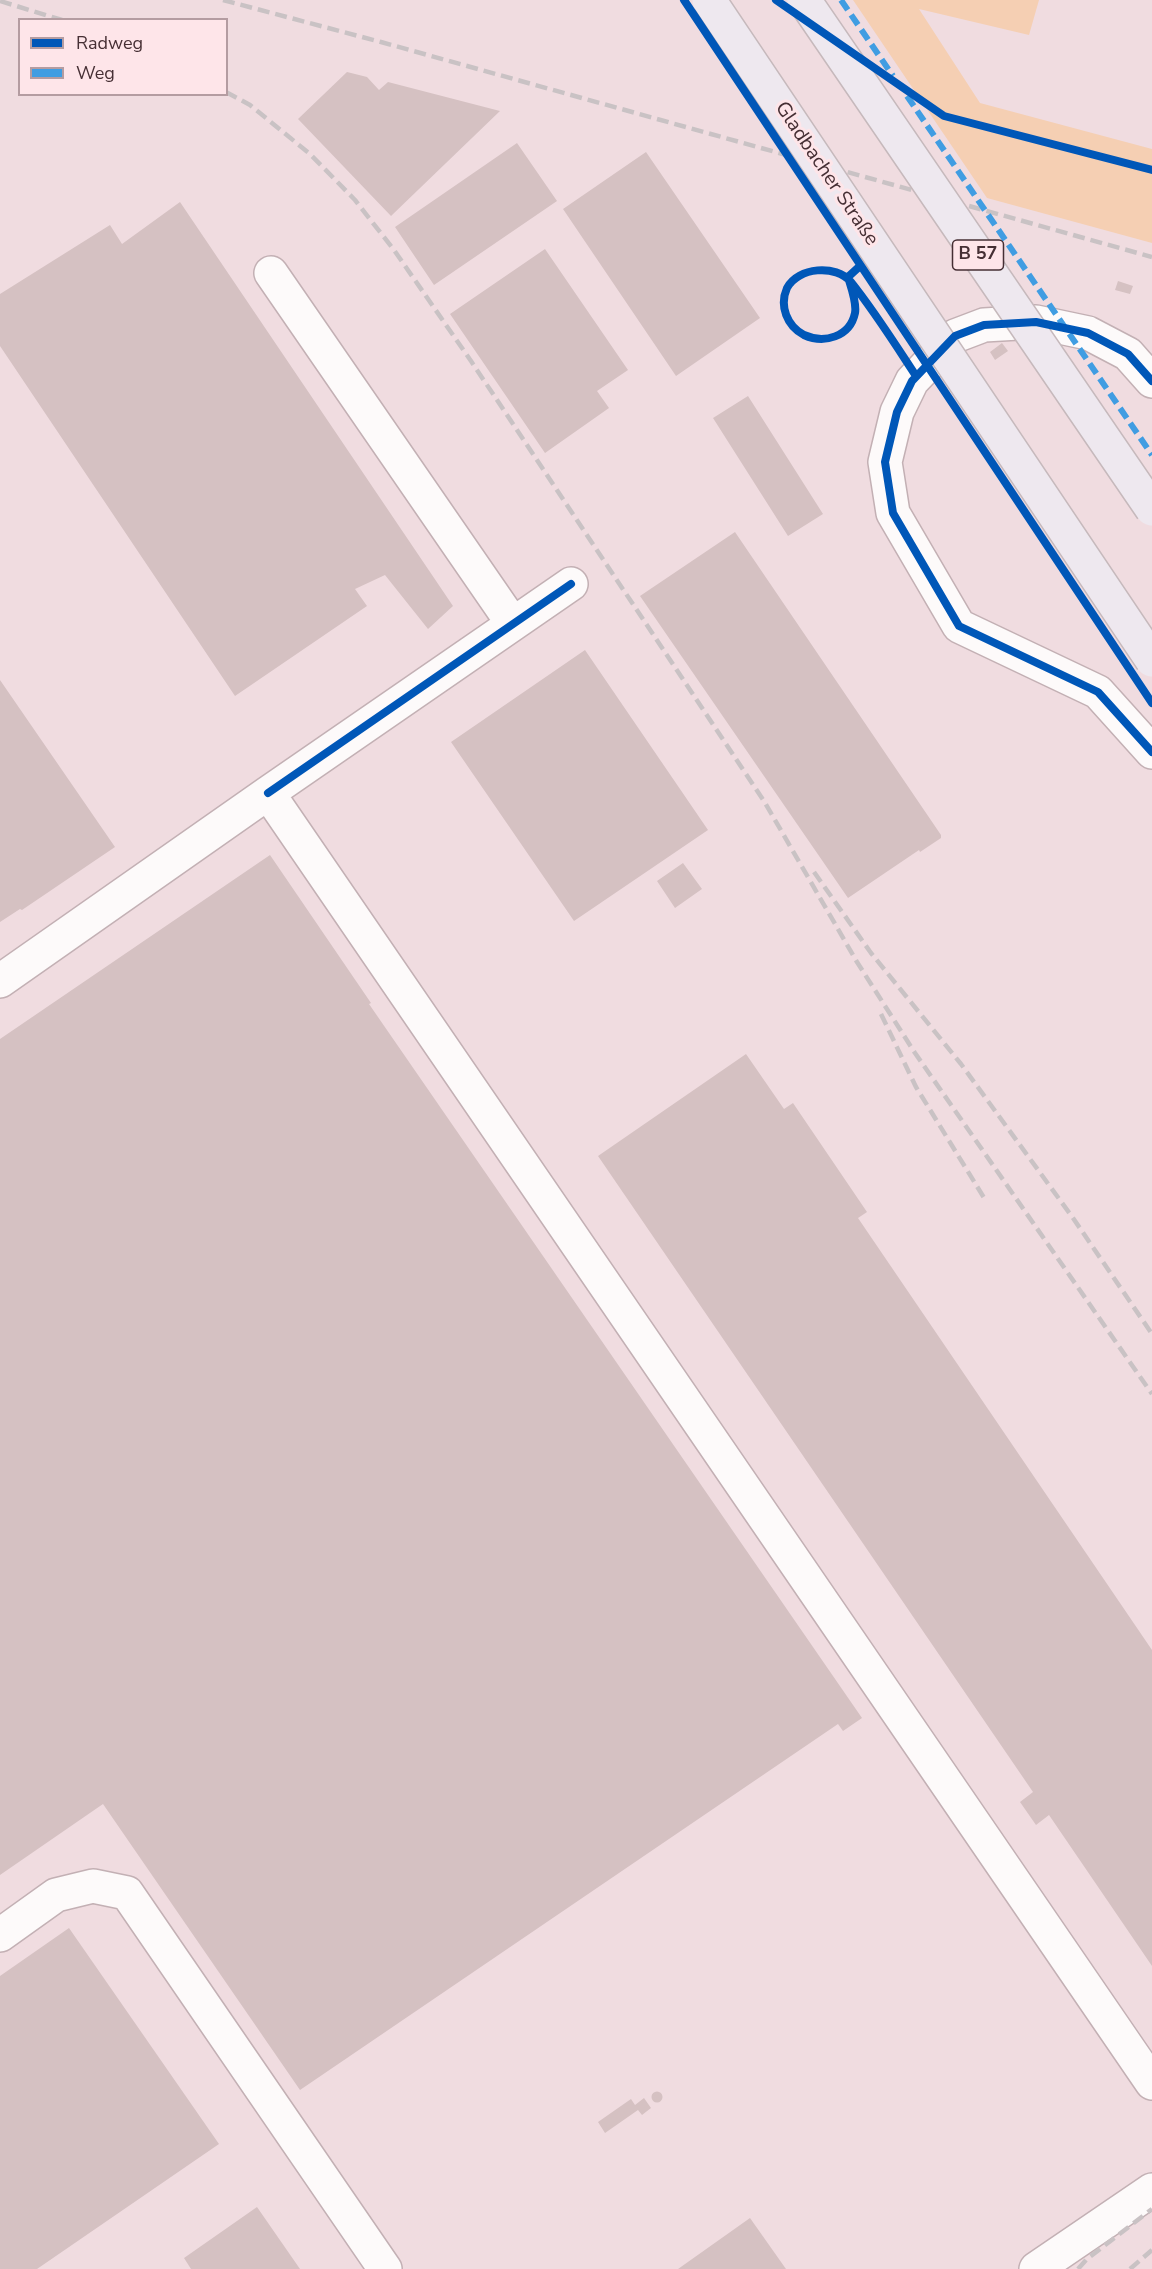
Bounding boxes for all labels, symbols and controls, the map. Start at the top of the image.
legend [18,18,228,96]
text: Radweg [76,31,143,55]
text: Weg [76,61,115,85]
street label: Gladbacher Straße [769,97,883,251]
road number: B 57 [952,240,1004,270]

